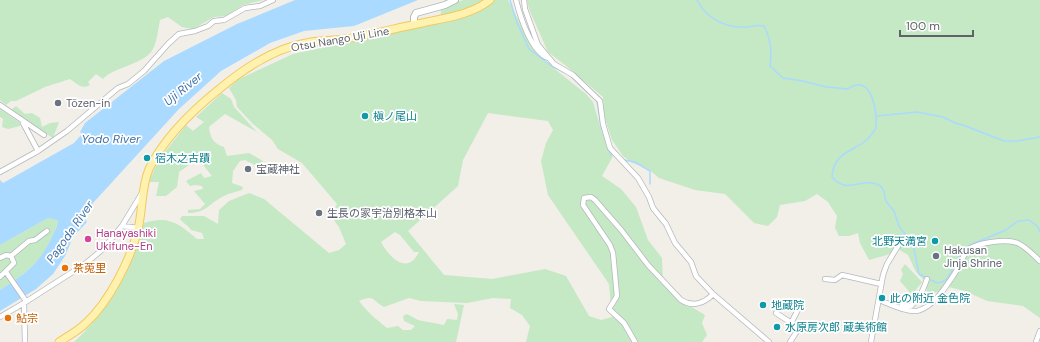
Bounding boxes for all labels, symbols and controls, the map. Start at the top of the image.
scale bar [900,12,973,38]
text: 100 m [906,18,940,34]
street label: Otsu Nango Uji Line [290,23,390,55]
water label: Uji River [161,68,206,109]
place label: Tōzen-in [66,96,110,110]
marker: Tōzen-in [53,98,63,108]
place label: 槇ノ尾山 [373,109,417,123]
marker: 槇ノ尾山 [360,111,370,121]
water label: Yodo River [82,131,141,147]
place label: 宿木之古蹟 [155,151,210,165]
marker: 宿木之古蹟 [142,153,152,163]
place label: 宝蔵神社 [256,162,300,176]
marker: 宝蔵神社 [243,164,253,174]
water label: Pagoda River [43,197,98,266]
place label: 生長の家宇治別格本山 [327,206,437,220]
marker: 生長の家宇治別格本山 [314,208,324,218]
place label: Hanayashiki Ukifune-En [96,226,156,253]
marker: Hanayashiki Ukifune-En [83,234,93,244]
place label: 北野天満宮 [872,234,927,248]
marker: 北野天満宮 [930,236,940,246]
place label: Hakusan Jinja Shrine [944,243,1002,270]
marker: Hakusan Jinja Shrine [931,251,941,261]
place label: 茶莵里 [73,261,106,275]
marker: 茶莵里 [60,263,70,273]
place label: 此の附近 金色院 [890,291,970,305]
marker: 此の附近 金色院 [877,293,887,303]
place label: 地蔵院 [771,298,804,312]
marker: 地蔵院 [758,300,768,310]
place label: 鮎宗 [16,311,38,325]
marker: 鮎宗 [3,313,13,323]
place label: 水原房次郎 蔵美術館 [785,320,887,334]
marker: 水原房次郎 蔵美術館 [772,322,782,332]

